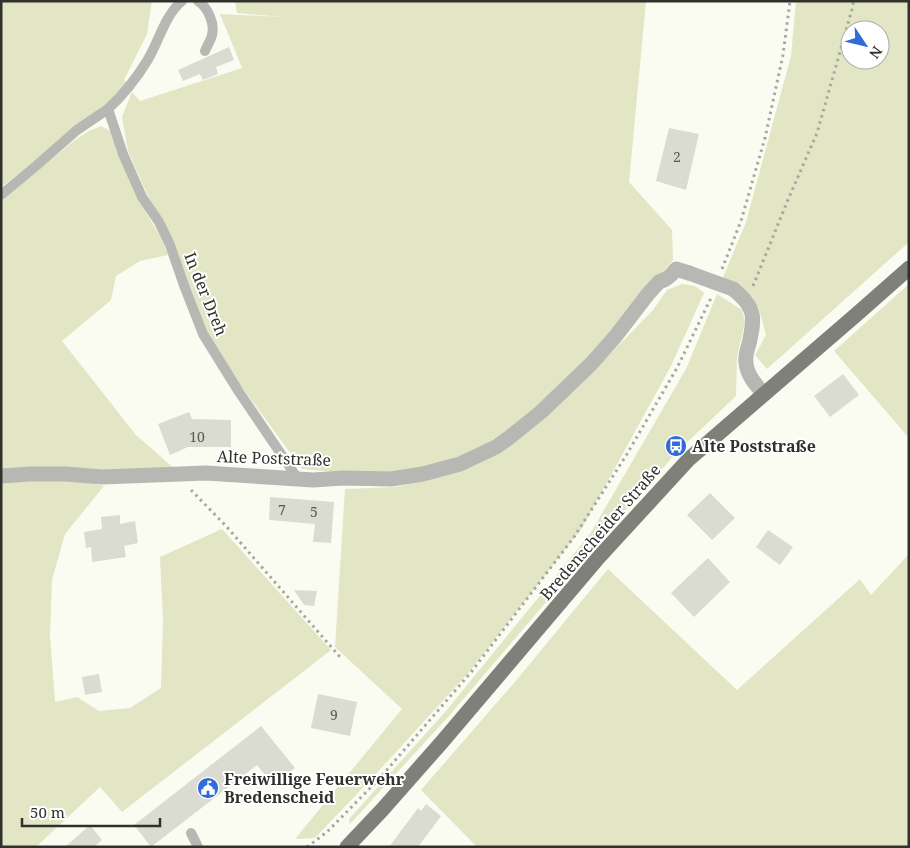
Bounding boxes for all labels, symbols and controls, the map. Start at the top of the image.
north arrow [840,20,890,70]
text: N [865,43,887,63]
house number: 2 [673,147,681,166]
street label: In der Dreh [179,249,233,339]
house number: 10 [189,427,205,446]
bus stop icon: Alte Poststraße [664,434,688,458]
place label: Alte Poststraße [692,435,816,457]
street label: Alte Poststraße [216,445,332,471]
street label: Bredenscheider Straße [535,459,665,605]
house number: 7 [278,500,286,519]
house number: 5 [310,502,318,521]
house number: 9 [330,705,338,724]
place label: Freiwillige Feuerwehr Bredenscheid [224,768,405,808]
public building icon: Freiwillige Feuerwehr Bredenscheid [196,776,220,800]
scale bar [22,796,160,828]
text: 50 m [30,802,65,822]

